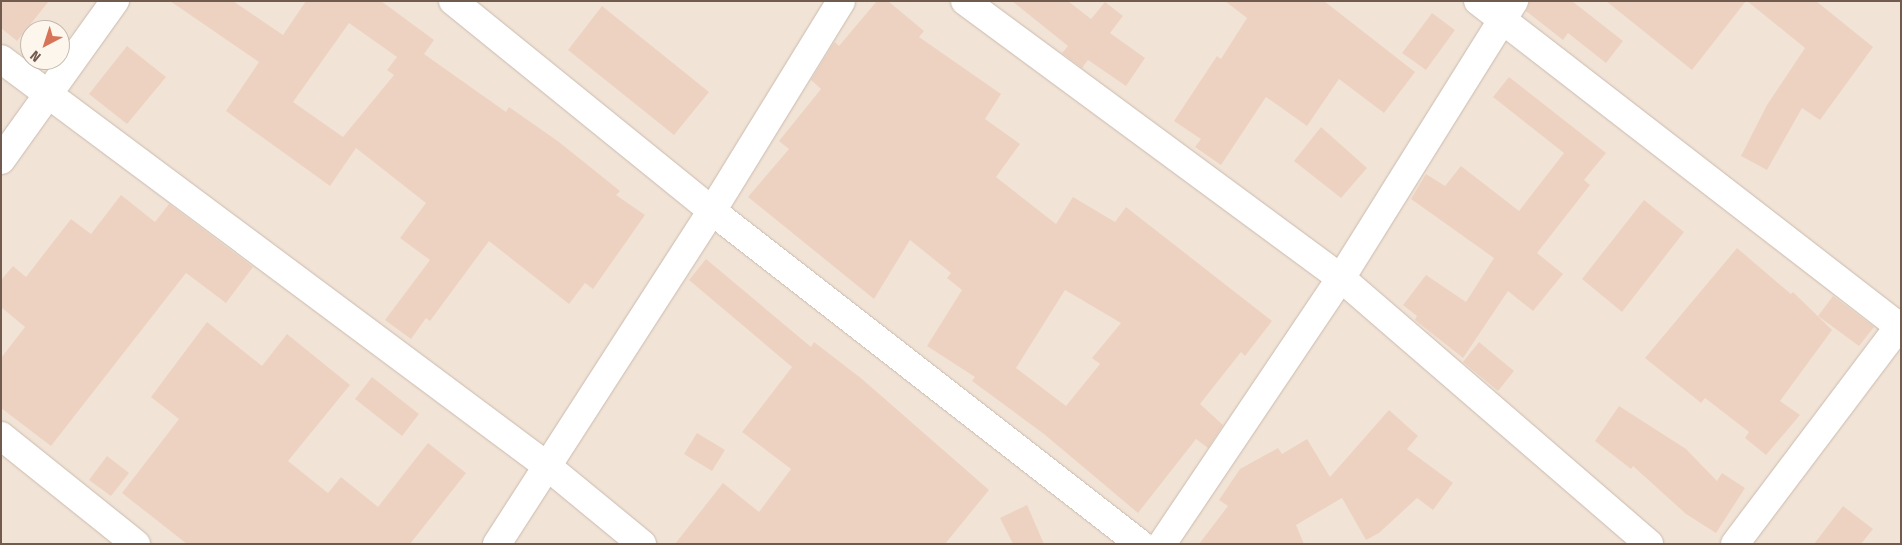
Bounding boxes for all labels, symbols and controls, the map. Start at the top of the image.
north arrow [20,20,70,70]
text: N [27,47,44,65]

